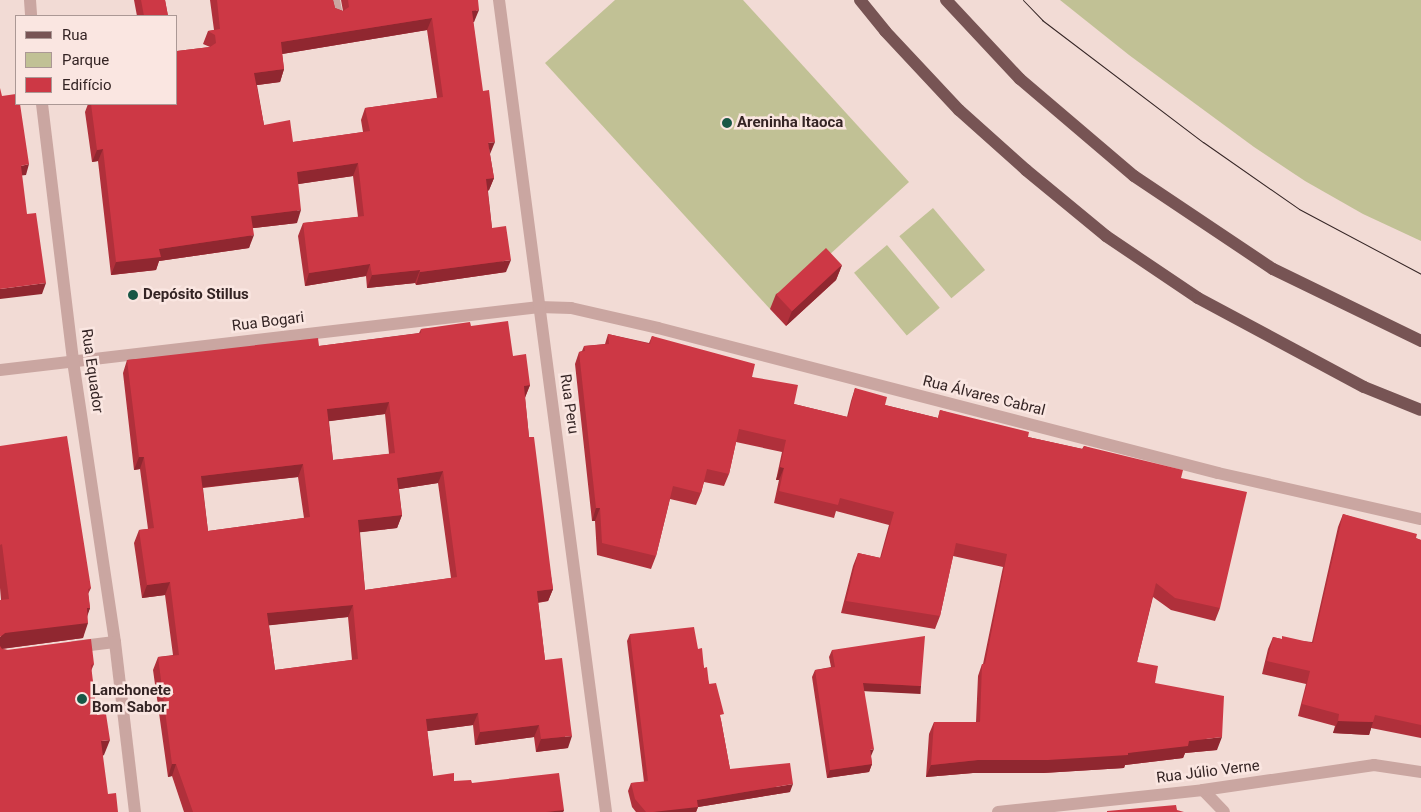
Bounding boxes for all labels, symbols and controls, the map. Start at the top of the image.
legend [15,15,178,105]
text: Rua [62,26,88,44]
text: Parque [62,51,109,69]
text: Edifício [62,76,111,94]
place label: Areninha Itaoca [737,114,843,132]
marker: Areninha Itaoca [721,117,733,129]
place label: Depósito Stillus [143,286,249,304]
marker: Depósito Stillus [127,289,139,301]
street label: Rua Bogari [231,309,305,335]
street label: Rua Equador [77,328,107,414]
street label: Rua Álvares Cabral [921,372,1047,420]
street label: Rua Peru [556,373,582,435]
place label: Lanchonete Bom Sabor [92,681,171,716]
marker: Lanchonete Bom Sabor [76,693,88,705]
street label: Rua Júlio Verne [1155,757,1261,787]

